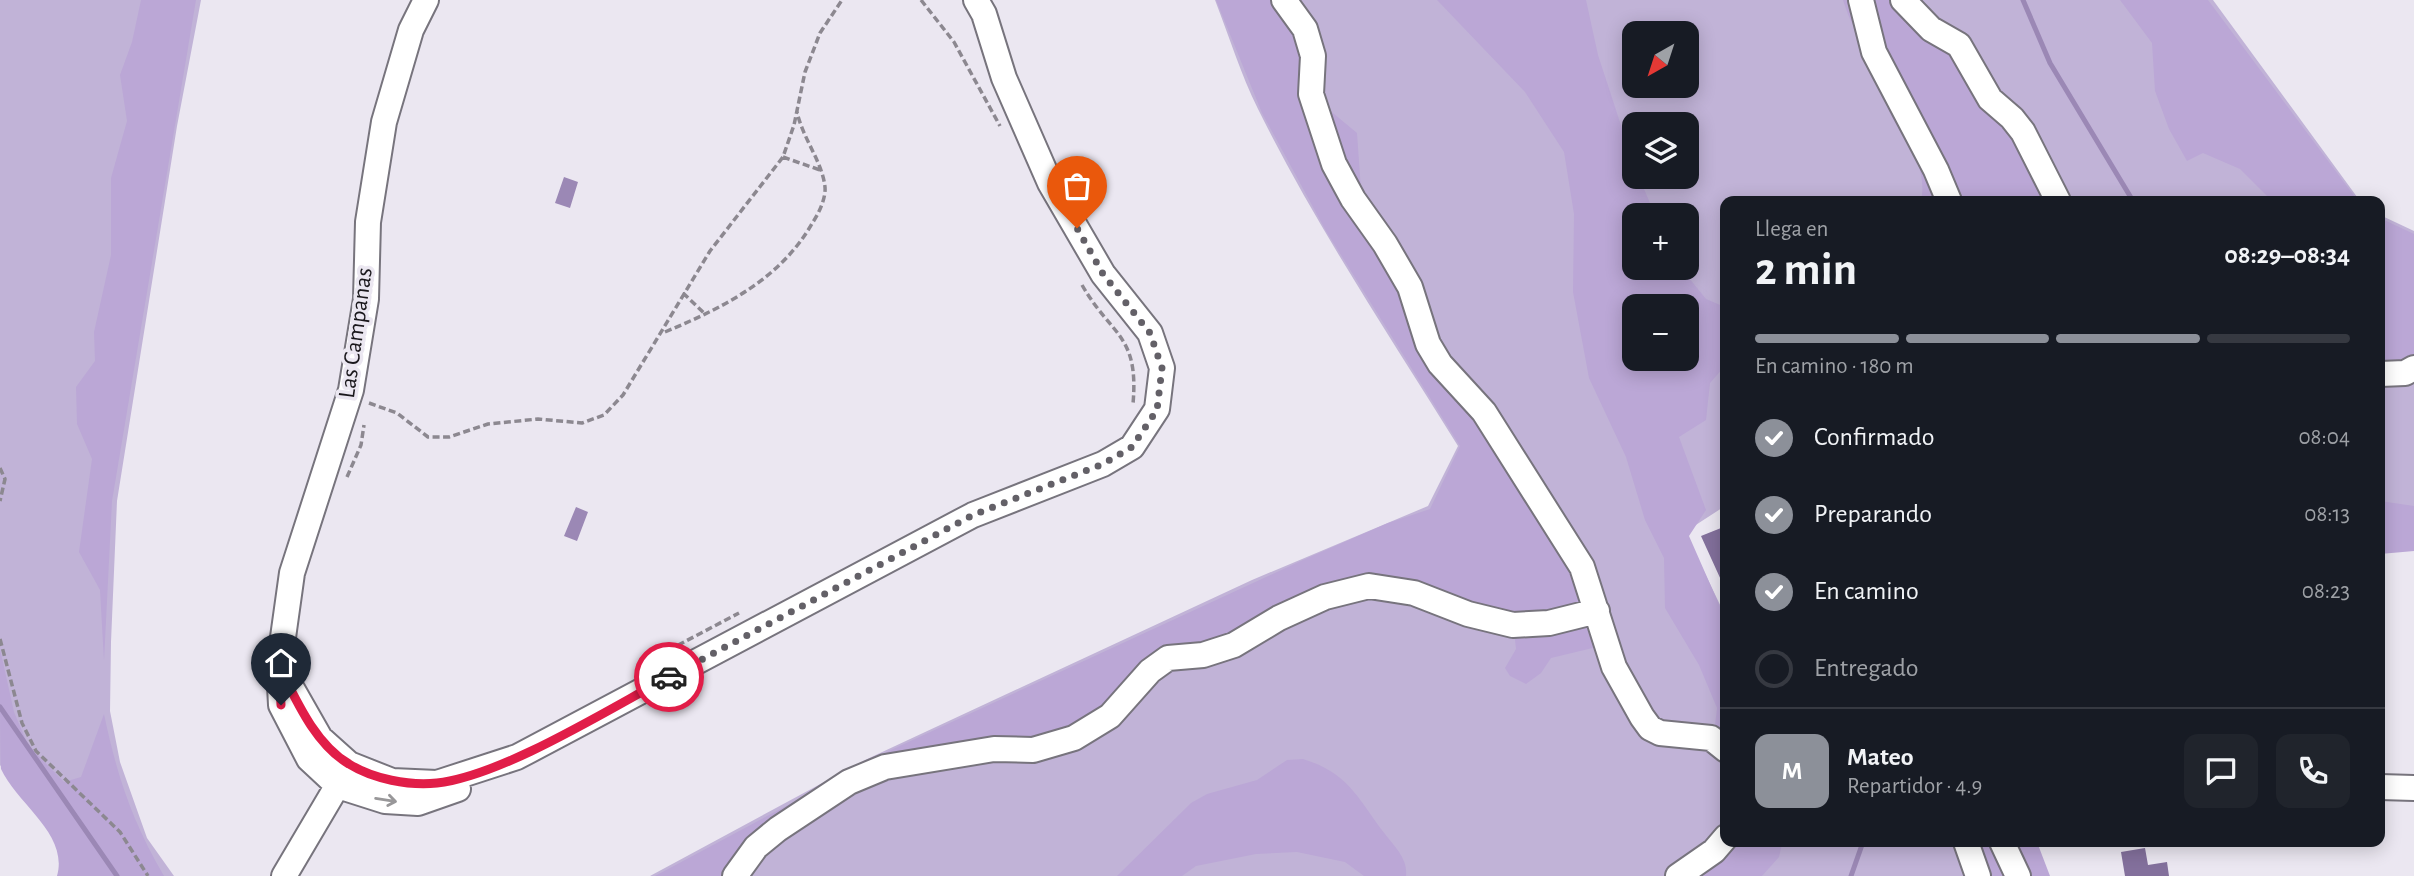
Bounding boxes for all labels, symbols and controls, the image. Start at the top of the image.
north arrow [1622,21,1699,98]
map controls [1622,21,1699,371]
button: layers [1622,112,1699,189]
pin [1047,156,1107,228]
icon: bag [1058,167,1096,205]
button: + [1622,203,1699,280]
text: Llega en [1755,218,1828,241]
text: 08:29–08:34 [2224,242,2350,268]
text: 2 min [1755,247,1857,293]
street label: Las Campanas [335,266,377,400]
button: − [1622,294,1699,371]
text: En camino · 180 m [1755,355,1914,378]
icon: check [1755,419,1793,457]
text: Confirmado [1814,424,1935,450]
text: 08:04 [2298,426,2350,449]
icon: check [1755,496,1793,534]
text: Preparando [1814,501,1932,527]
text: 08:13 [2304,503,2350,526]
icon: check [1755,573,1793,611]
text: En camino [1814,578,1919,604]
text: 08:23 [2302,580,2350,603]
pin [251,633,311,705]
courier [634,642,704,712]
icon: home [262,644,300,682]
text: Entregado [1814,655,1919,681]
icon: car [650,658,688,696]
button: chat [2184,734,2258,808]
button: phone [2276,734,2350,808]
text: Mateo [1847,744,1914,770]
text: M [1782,758,1802,784]
text: Repartidor · 4.9 [1847,775,1982,798]
one-way arrow [374,794,397,807]

